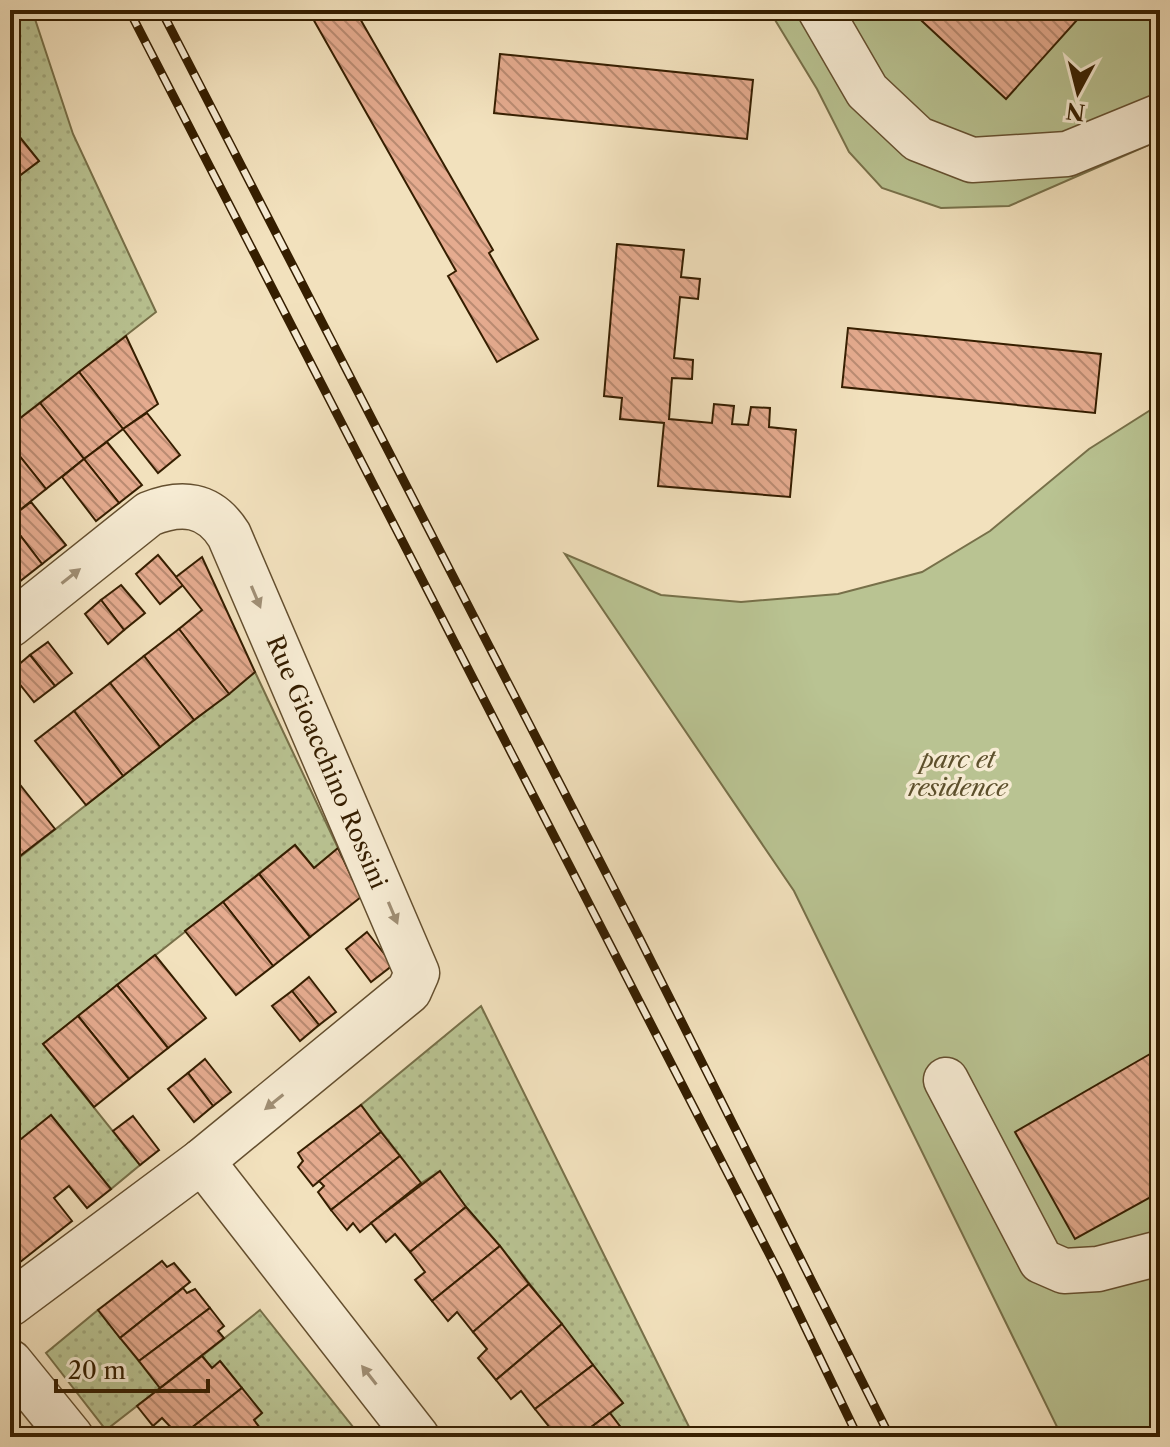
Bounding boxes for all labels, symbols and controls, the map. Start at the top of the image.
north arrow [1038,52,1118,132]
text: N [1064,97,1087,126]
one-way arrow [61,569,81,585]
one-way arrow [249,585,262,609]
street label: Rue Gioacchino Rossini [260,631,394,893]
park label: parc et residence [907,745,1009,802]
one-way arrow [386,901,399,925]
one-way arrow [264,1093,284,1110]
scale bar [56,1343,208,1393]
text: 20 m [68,1356,126,1385]
one-way arrow [362,1365,378,1385]

